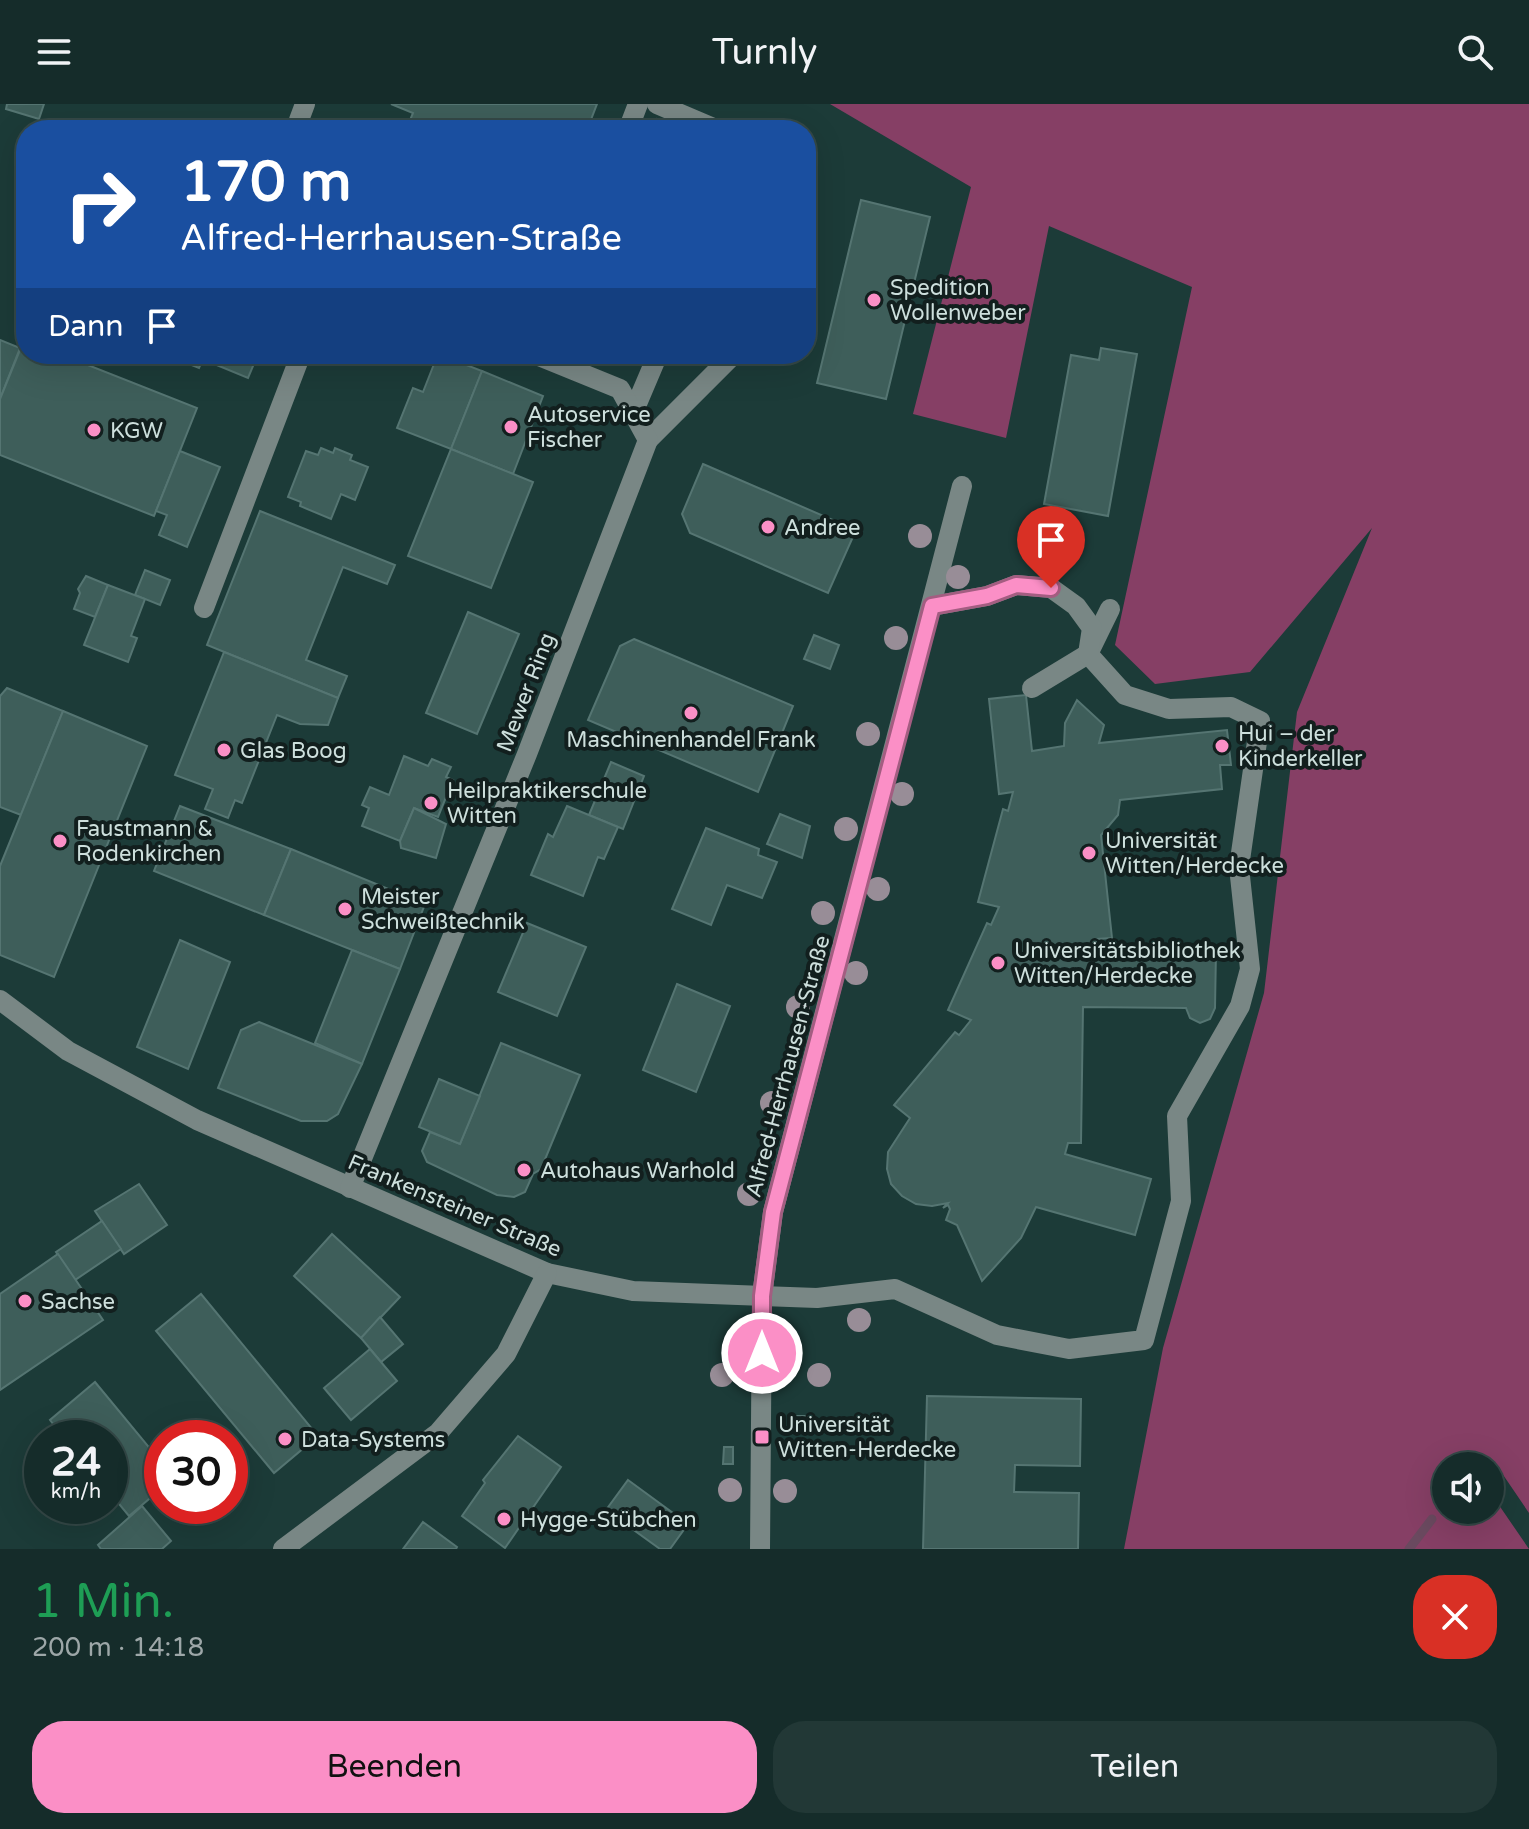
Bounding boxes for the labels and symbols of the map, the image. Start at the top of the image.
place label: Spedition Wollenweber [890,275,1026,326]
marker: Spedition Wollenweber [865,291,883,309]
place label: Autoservice Fischer [527,402,651,453]
place label: KGW [110,418,163,444]
marker: Autoservice Fischer [502,418,520,436]
marker: KGW [85,421,103,439]
pin [1017,506,1085,588]
place label: Andree [784,515,861,541]
marker: Andree [759,518,777,536]
street label: Mewer Ring [491,629,561,756]
marker: Maschinenhandel Frank [682,704,700,722]
place label: Hui – der Kinderkeller [1238,721,1363,772]
place label: Maschinenhandel Frank [566,727,816,753]
marker: Hui – der Kinderkeller [1213,737,1231,755]
place label: Glas Boog [240,738,347,764]
marker: Glas Boog [215,741,233,759]
place label: Heilpraktikerschule Witten [447,778,647,829]
marker: Heilpraktikerschule Witten [422,794,440,812]
place label: Faustmann & Rodenkirchen [76,816,221,867]
place label: Universität Witten/Herdecke [1105,828,1284,879]
marker: Faustmann & Rodenkirchen [51,832,69,850]
marker: Universität Witten/Herdecke [1080,844,1098,862]
place label: Meister Schweißtechnik [361,884,525,935]
marker: Meister Schweißtechnik [336,900,354,918]
street label: Alfred-Herrhausen-Straße [740,932,835,1200]
place label: Universitätsbibliothek Witten/Herdecke [1014,938,1241,989]
marker: Universitätsbibliothek Witten/Herdecke [989,954,1007,972]
street label: Frankensteiner Straße [344,1149,565,1263]
place label: Autohaus Warhold [540,1158,735,1184]
marker: Autohaus Warhold [515,1161,533,1179]
place label: Sachse [41,1289,115,1315]
marker: Sachse [16,1292,34,1310]
position arrow [720,1311,804,1395]
place label: Universität Witten-Herdecke [778,1412,956,1463]
speed limit sign: 30 [144,1420,248,1524]
place label: Data-Systems [301,1427,445,1453]
marker: Universität Witten-Herdecke [753,1428,771,1446]
marker: Data-Systems [276,1430,294,1448]
place label: Hygge-Stübchen [520,1507,697,1533]
marker: Hygge-Stübchen [495,1510,513,1528]

